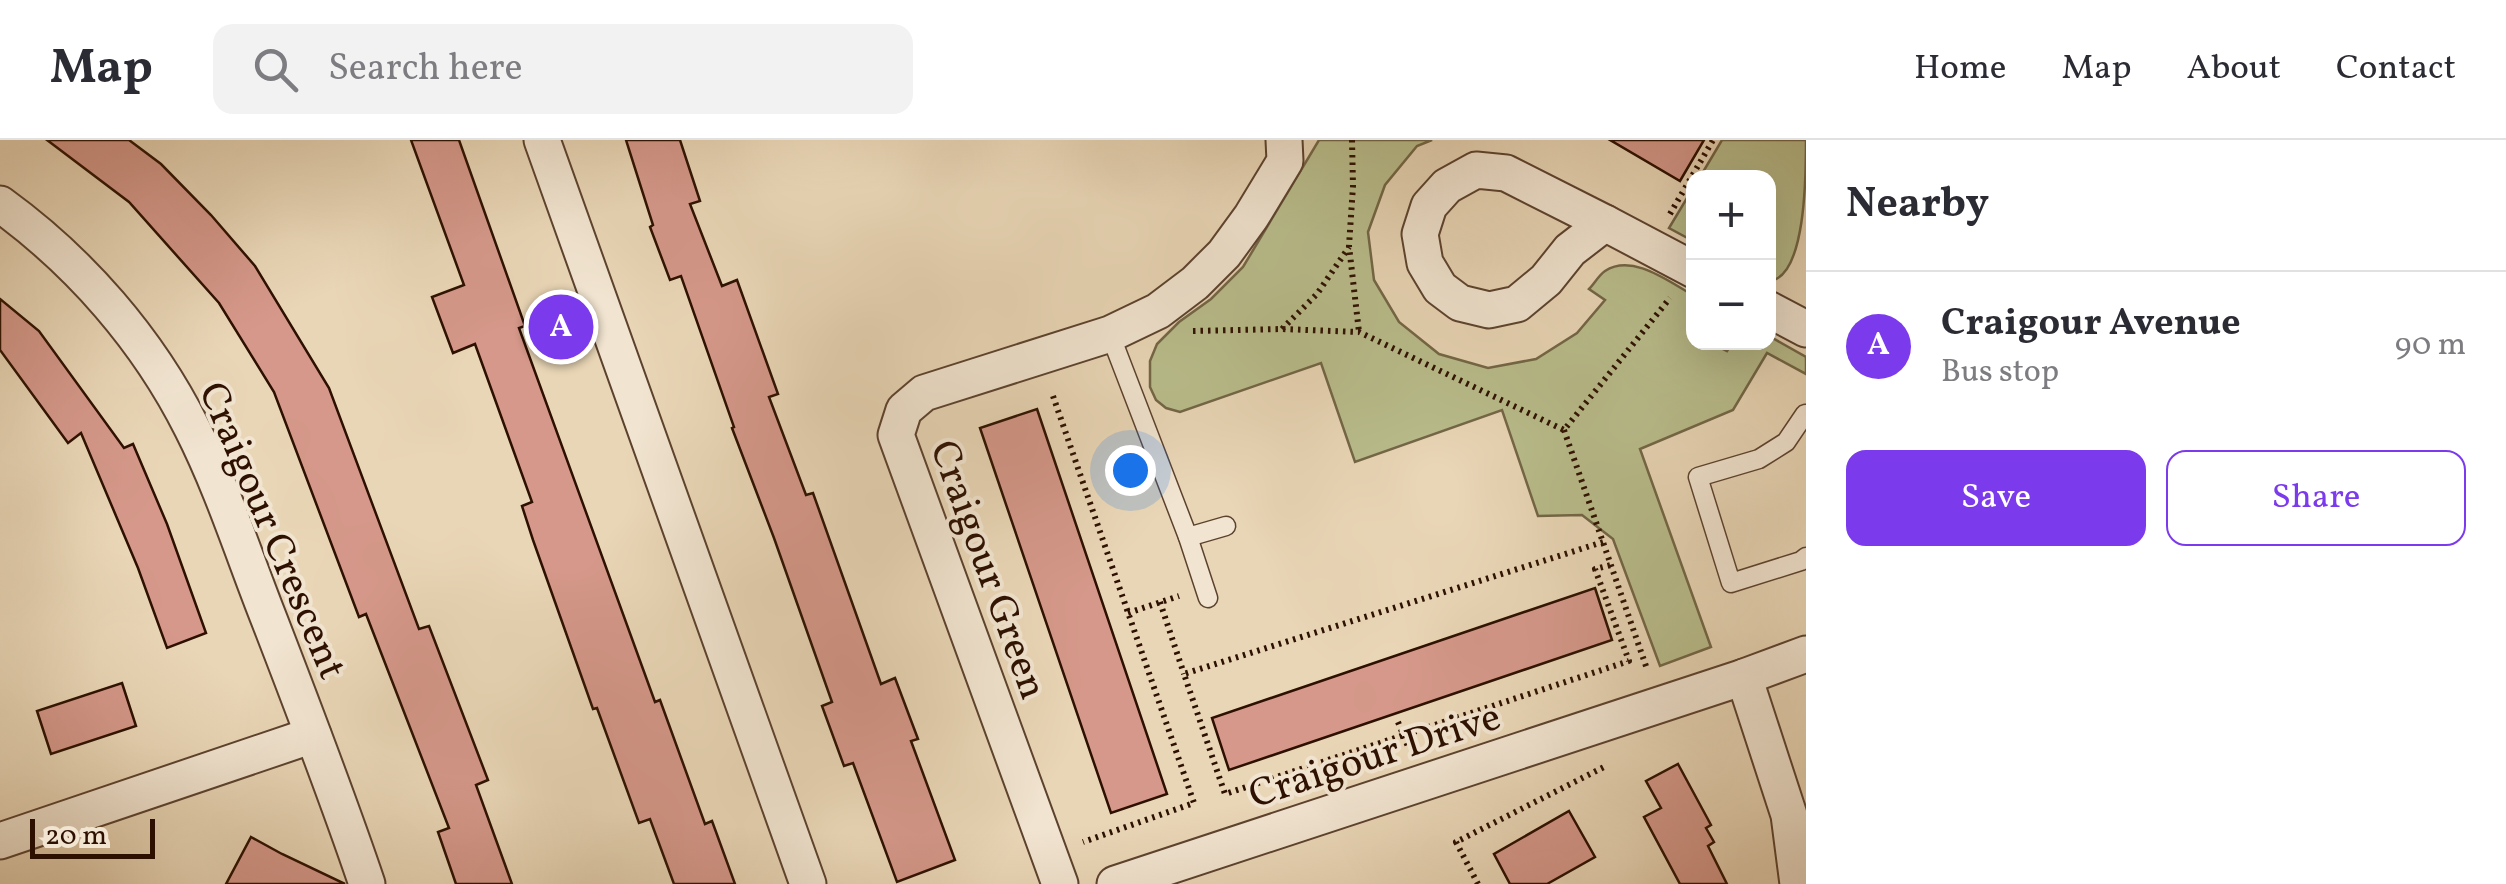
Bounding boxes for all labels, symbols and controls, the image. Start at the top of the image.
search box [213,24,913,114]
text: Map [50,36,153,103]
icon: search [248,42,303,97]
text: Search here [328,43,523,96]
text: Home [1914,45,2006,93]
text: Map [2061,45,2132,93]
text: About [2187,45,2281,93]
text: Contact [2336,45,2456,93]
map controls [1686,170,1776,350]
button: + [1686,170,1776,260]
text: Nearby [1846,176,1989,235]
button: − [1686,260,1776,350]
pin: A [528,290,594,364]
text: Craigour Avenue [1941,298,2241,351]
text: A [1867,324,1890,368]
text: 90 m [2395,324,2466,368]
text: Bus stop [1941,351,2059,395]
street label: Craigour Crescent [182,374,358,689]
street label: Craigour Green [913,433,1059,708]
your location [1105,445,1156,496]
button: Save [1846,450,2146,546]
button: Share [2166,450,2466,546]
street label: Craigour Drive [1242,691,1508,825]
scale bar [30,814,155,858]
text: 20 m [45,817,107,856]

